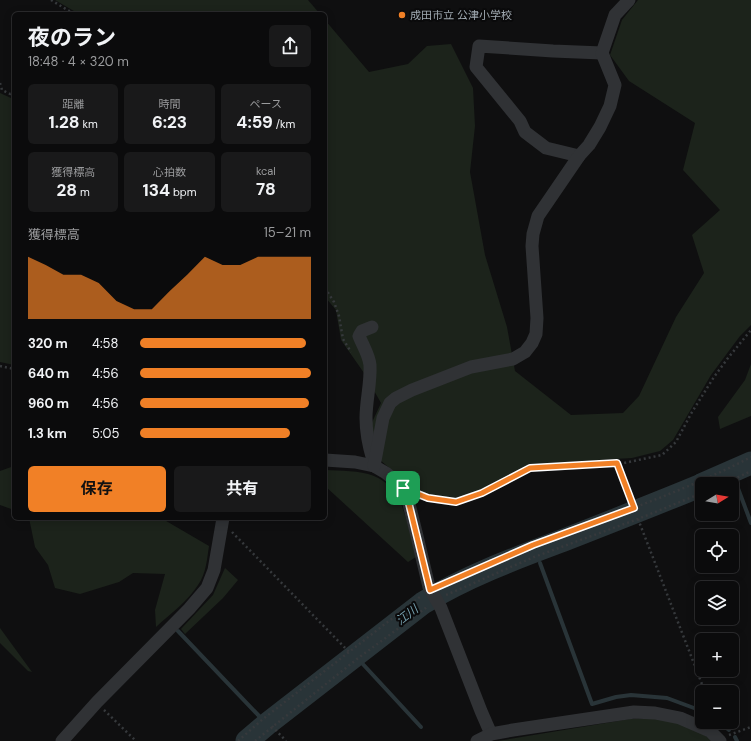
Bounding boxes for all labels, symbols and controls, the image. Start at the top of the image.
place label: 成田市立 公津小学校 [410,8,512,22]
marker: 成田市立 公津小学校 [397,10,407,20]
text: 夜のラン [28,23,116,52]
button: share [269,25,311,67]
text: 18:48 · 4 × 320 m [28,53,129,70]
text: 距離 [62,97,84,111]
text: 時間 [158,97,180,111]
text: ペース [250,97,282,111]
text: 1.28 [49,111,79,133]
text: 6:23 [152,111,187,133]
text: 4:59 [236,111,273,133]
text: km [79,117,98,131]
text: /km [273,117,295,131]
text: kcal [256,164,276,178]
text: 獲得標高 [51,165,95,179]
text: 心拍数 [153,165,186,179]
text: 78 [256,178,276,200]
text: 28 [57,179,77,201]
text: 134 [142,179,170,201]
text: m [77,185,90,199]
text: bpm [170,185,196,199]
text: 15–21 m [264,224,311,241]
text: 獲得標高 [28,226,80,243]
text: 320 m [28,335,68,352]
text: 4:58 [92,335,118,352]
text: 640 m [28,365,69,382]
text: 4:56 [92,365,119,382]
text: 960 m [28,395,69,412]
text: 4:56 [92,395,119,412]
text: 1.3 km [28,425,67,442]
text: 5:05 [92,425,119,442]
button: 保存 [28,466,166,512]
button: 共有 [174,466,311,512]
pin [386,471,420,505]
icon: arrive [392,477,414,499]
north arrow [695,477,739,521]
map controls [695,477,739,729]
button: locate [695,529,739,573]
button: layers [695,581,739,625]
water label: 江川 [393,600,423,629]
button: + [695,633,739,677]
button: − [695,685,739,729]

